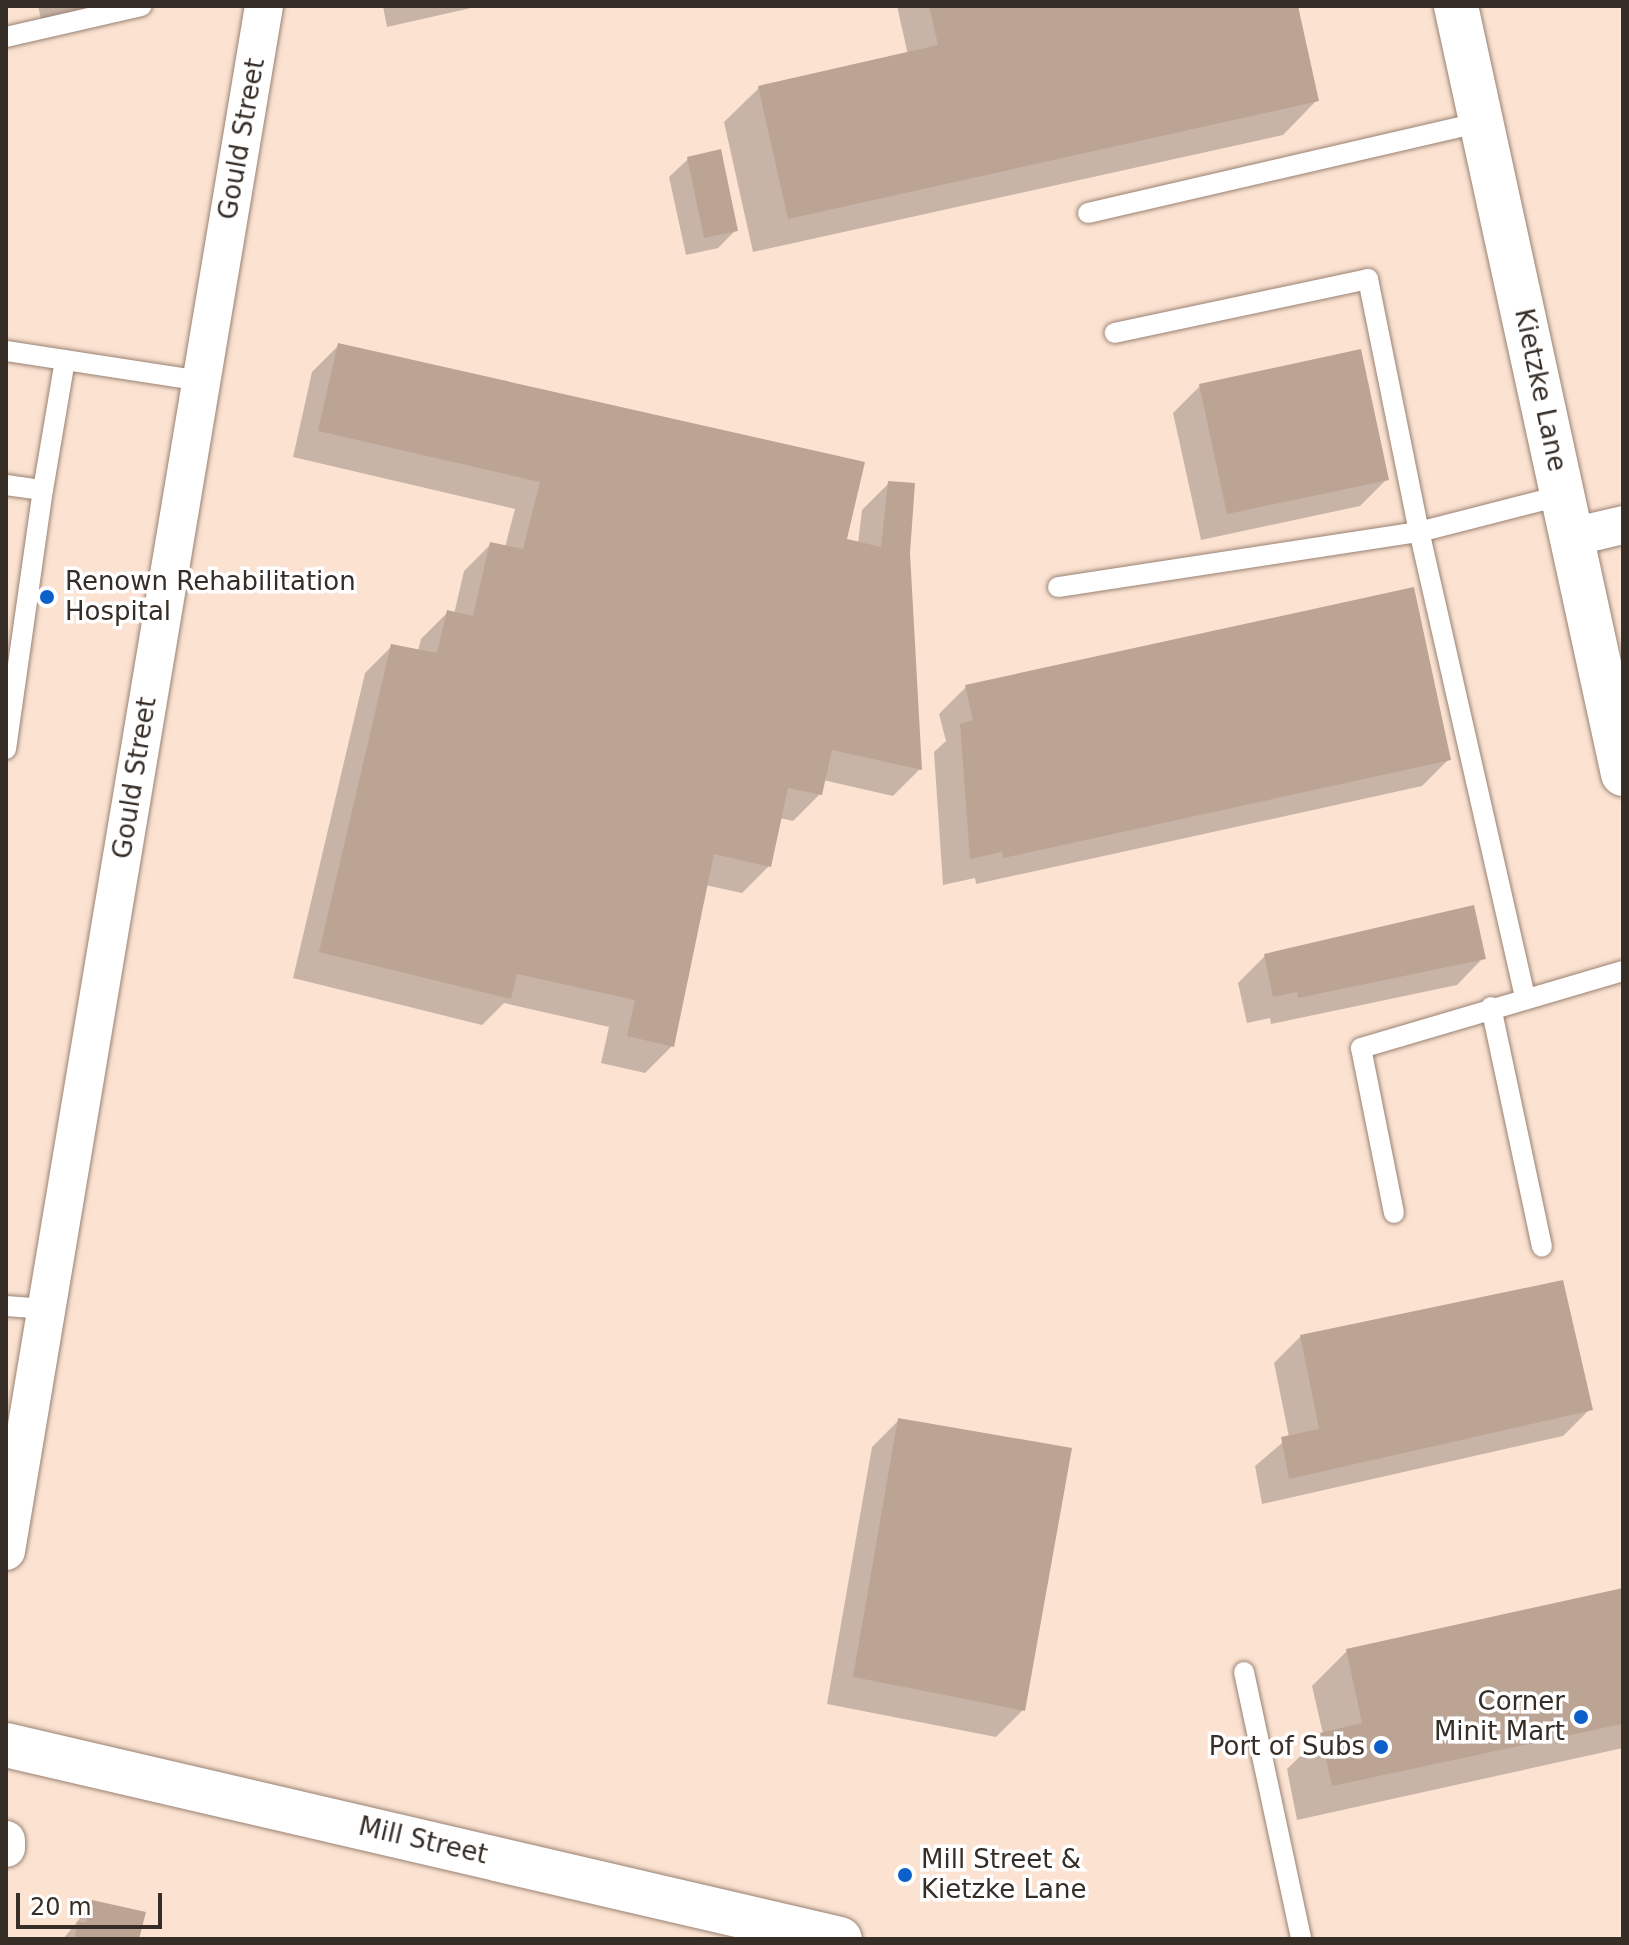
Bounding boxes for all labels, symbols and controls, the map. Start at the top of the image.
street label: Gould Street [212,56,272,222]
street label: Kietzke Lane [1508,306,1572,474]
place label: Renown Rehabilitation Hospital [65,566,356,628]
marker: Renown Rehabilitation Hospital [36,586,58,608]
street label: Gould Street [107,695,163,861]
place label: Corner Minit Mart [1434,1686,1565,1748]
marker: Corner Minit Mart [1572,1708,1590,1726]
place label: Port of Subs [1209,1731,1365,1763]
marker: Port of Subs [1372,1738,1390,1756]
street label: Mill Street [355,1811,491,1871]
place label: Mill Street & Kietzke Lane [921,1844,1086,1906]
marker: Mill Street & Kietzke Lane [896,1866,914,1884]
scale bar [20,1877,166,1927]
text: 20 m [30,1893,92,1921]

